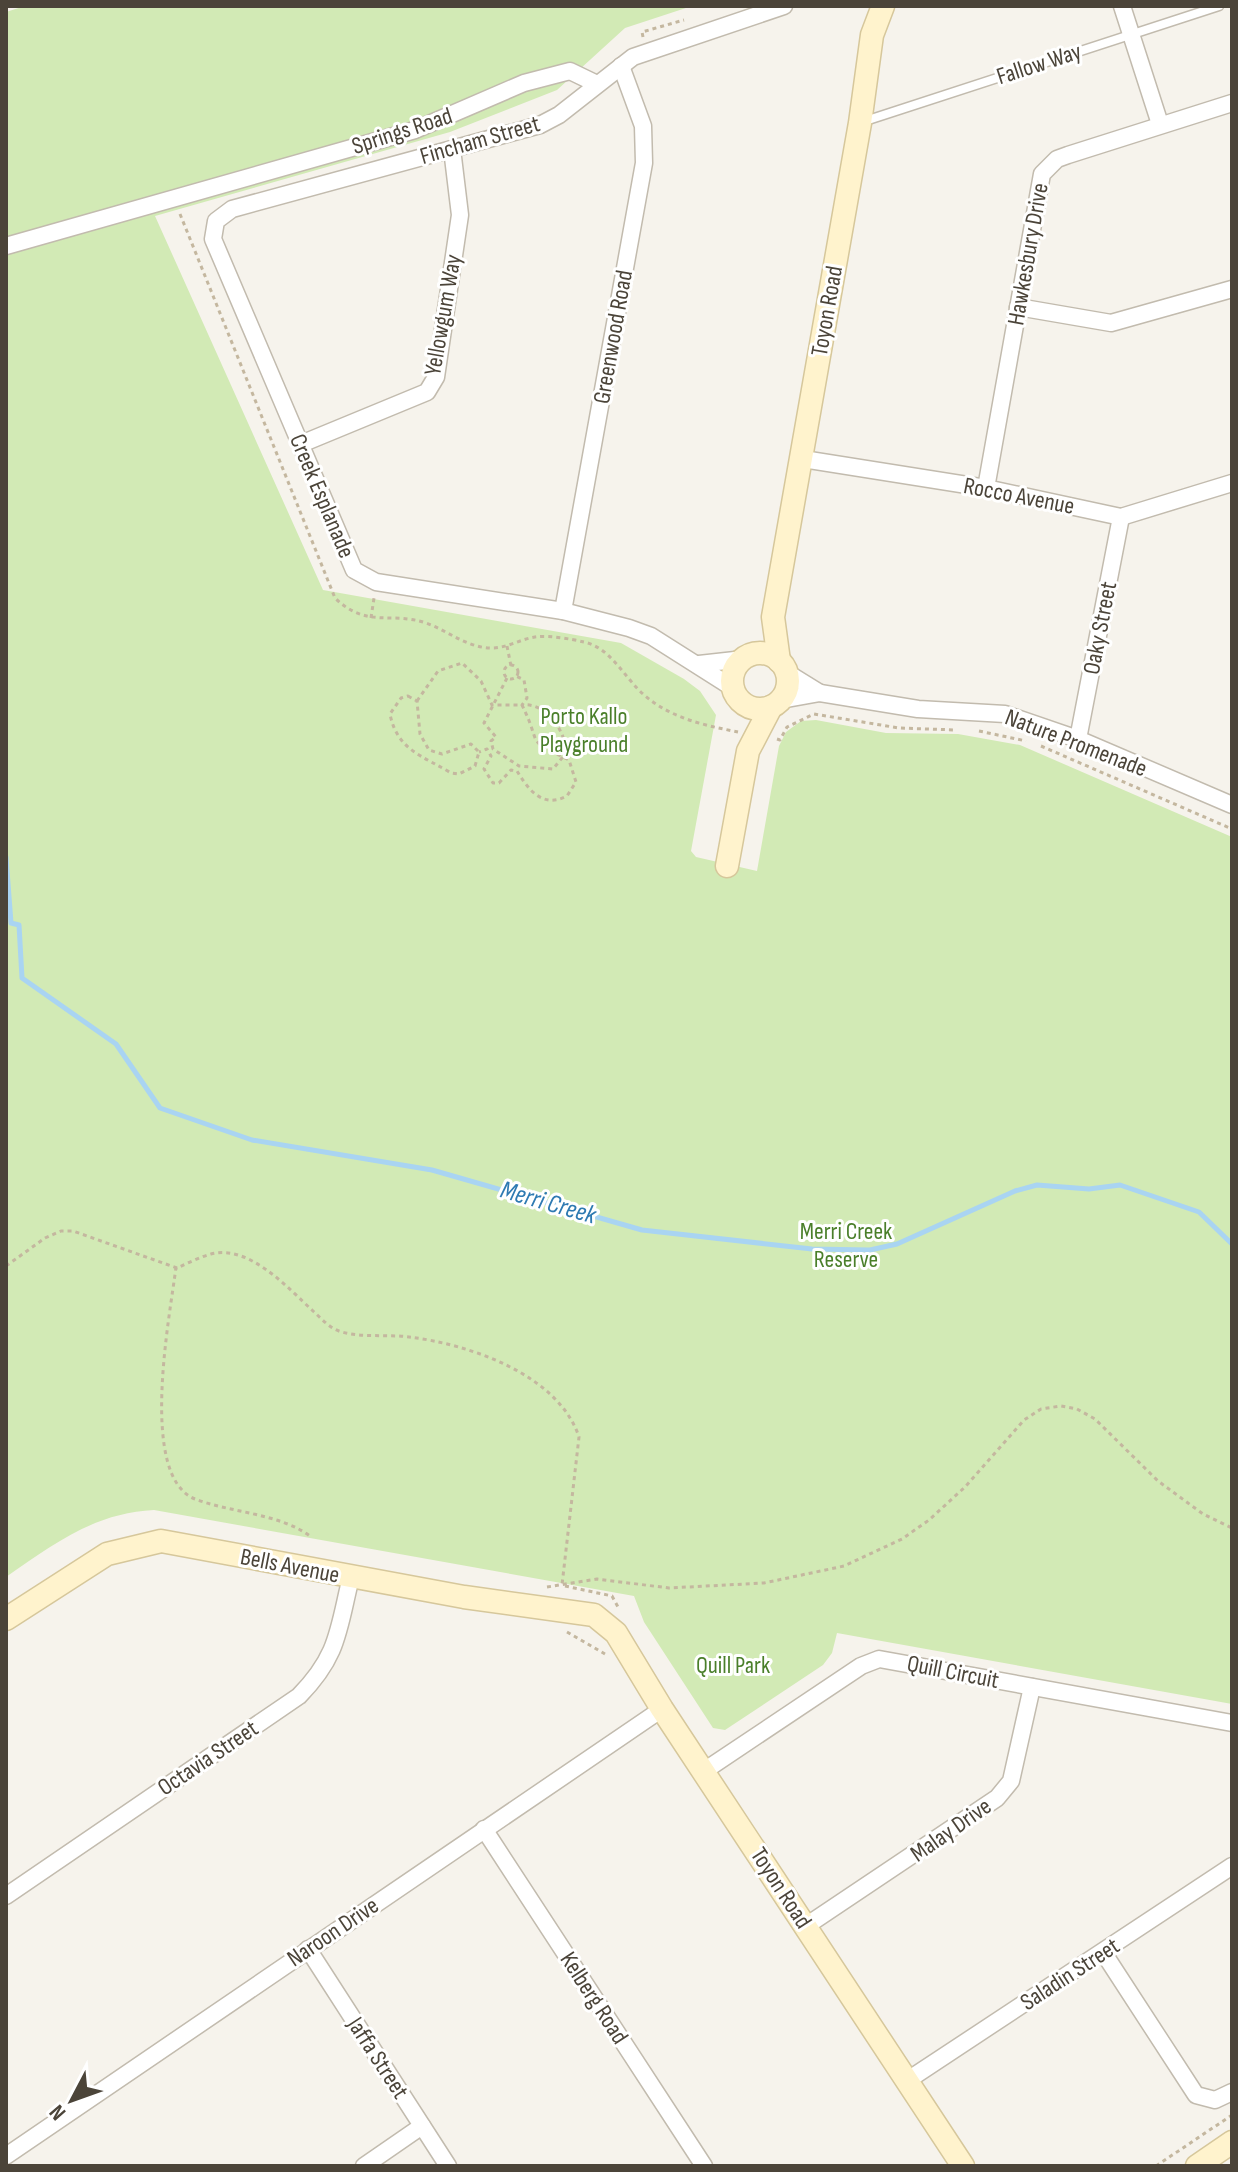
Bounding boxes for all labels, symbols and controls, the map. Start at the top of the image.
street label: Fallow Way [993,37,1085,91]
street label: Springs Road [348,101,456,161]
street label: Fincham Street [417,109,543,171]
street label: Hawkesbury Drive [1001,181,1055,327]
street label: Yellowgum Way [418,252,468,378]
street label: Toyon Road [805,264,849,358]
street label: Greenwood Road [587,268,639,406]
street label: Creek Esplanade [283,430,361,562]
street label: Rocco Avenue [961,471,1077,521]
street label: Oaky Street [1077,579,1123,677]
park label: Porto Kallo Playground [540,702,628,759]
street label: Nature Promenade [1001,703,1151,783]
water label: Merri Creek [497,1175,601,1232]
park label: Merri Creek Reserve [800,1217,892,1274]
street label: Bells Avenue [238,1542,342,1590]
street label: Quill Circuit [905,1649,1001,1695]
park label: Quill Park [696,1651,770,1680]
street label: Octavia Street [152,1714,264,1802]
street label: Malay Drive [905,1792,997,1868]
street label: Toyon Road [744,1842,818,1934]
street label: Naroon Drive [282,1891,384,1973]
street label: Saladin Street [1015,1931,1125,2017]
street label: Kelberg Road [554,1947,634,2049]
street label: Jaffa Street [340,2011,415,2104]
north arrow [32,2060,112,2140]
text: N [44,2099,72,2125]

